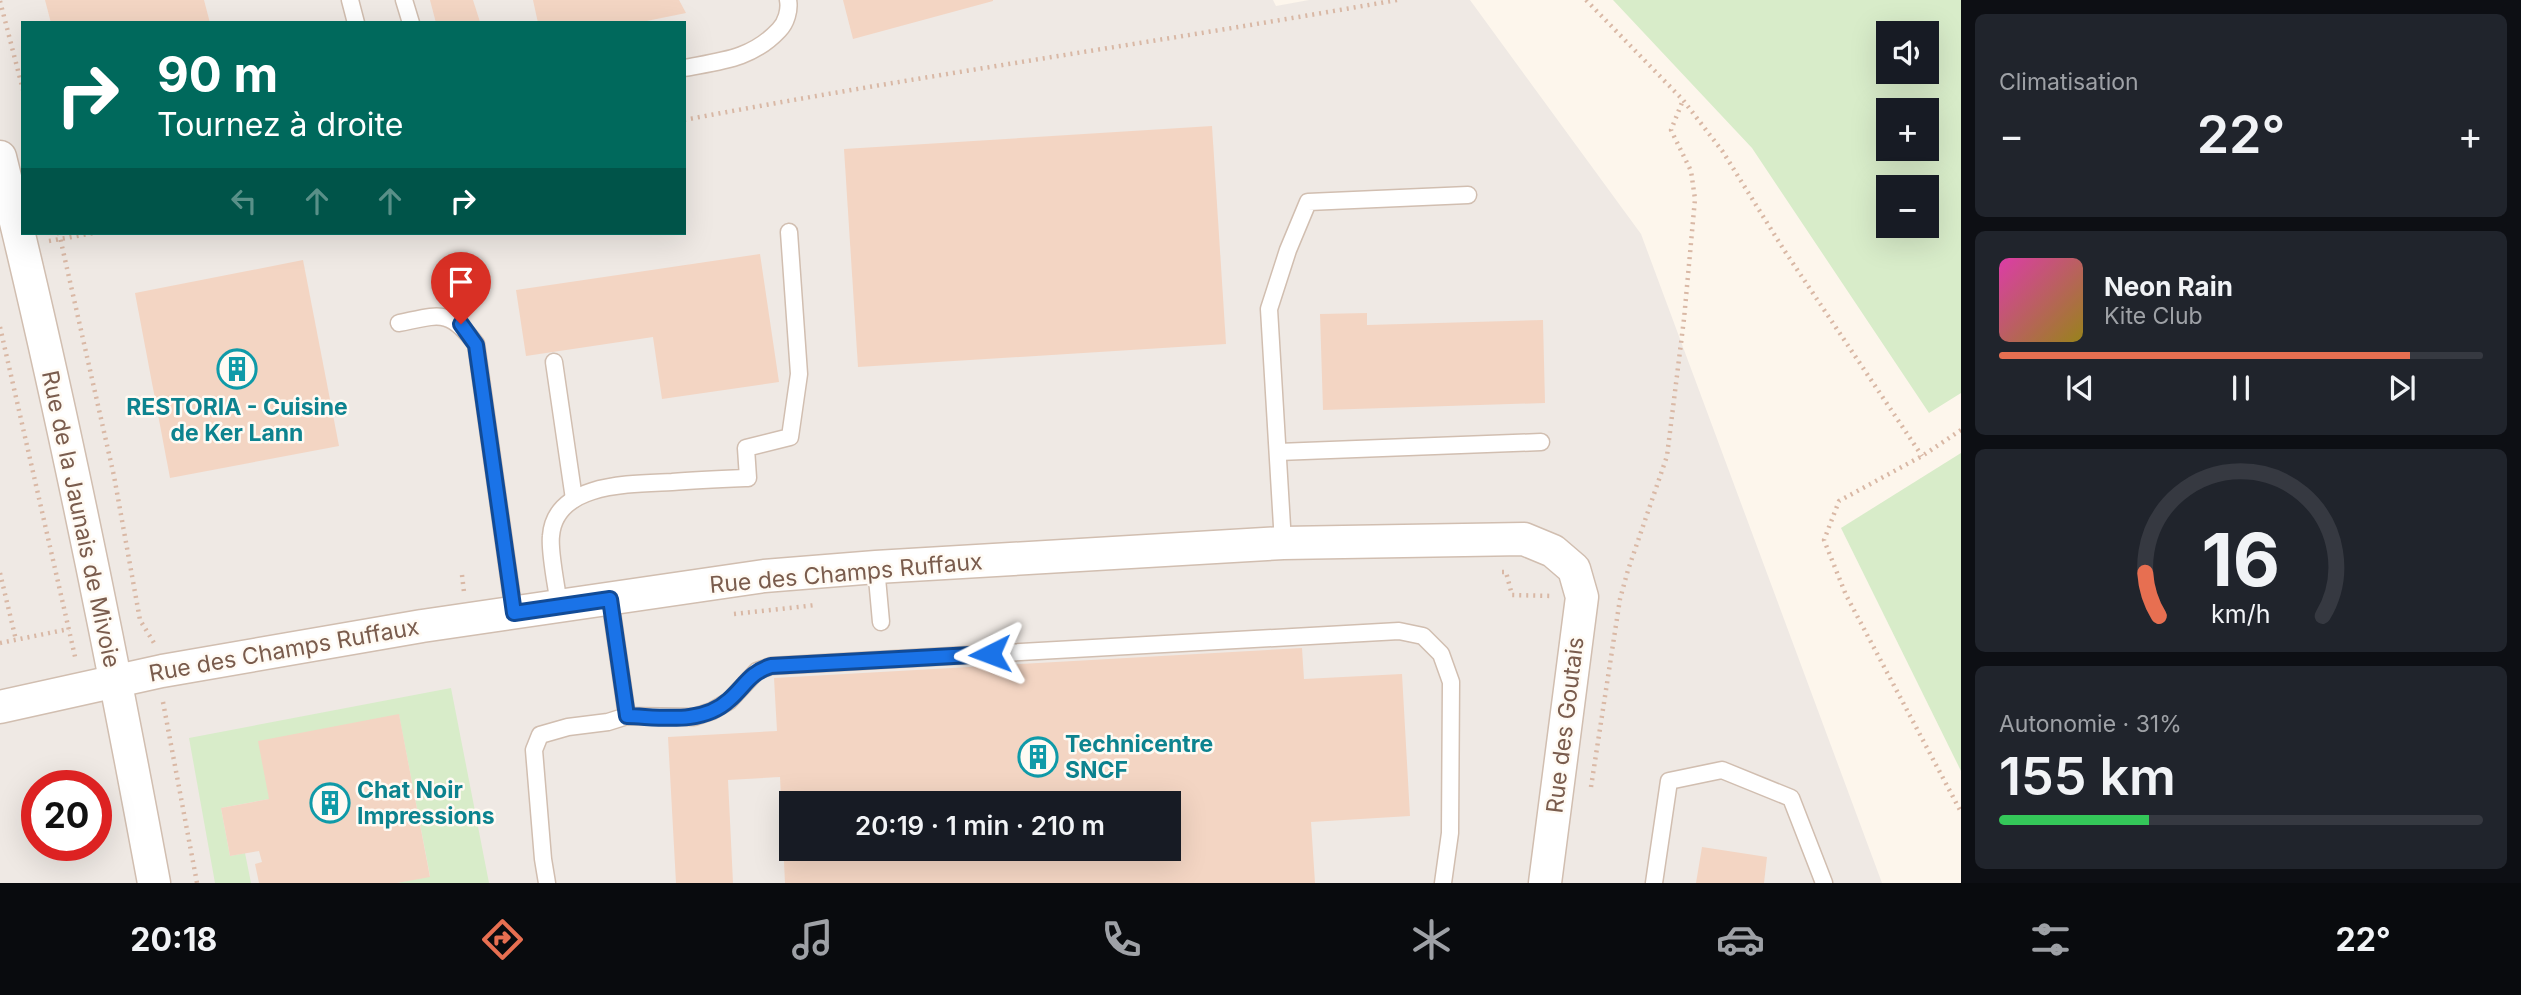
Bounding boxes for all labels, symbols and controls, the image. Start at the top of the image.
map controls [1876,21,1939,238]
button: sound [1876,21,1939,84]
text: 90 m [157,45,278,104]
icon: right [42,49,133,140]
text: Climatisation [1999,68,2139,96]
button: + [1876,98,1939,161]
text: 22° [2197,103,2285,166]
text: Tournez à droite [157,105,403,144]
text: − [1999,112,2024,158]
text: + [2458,112,2483,158]
button: − [1876,175,1939,238]
icon: left [225,182,263,220]
icon: ahead [298,182,336,220]
icon: ahead [371,182,409,220]
icon: right [444,182,482,220]
pin [431,252,491,324]
icon: arrive [442,263,480,301]
text: Neon Rain [2104,271,2233,302]
text: Kite Club [2104,302,2203,330]
building icon: RESTORIA - Cuisine de Ker Lann [216,348,258,390]
street label: Rue de la Jaunais de Mivoie [36,368,126,670]
icon: previous [2061,369,2099,407]
icon: pause [2222,369,2260,407]
icon: next [2383,369,2421,407]
place label: RESTORIA - Cuisine de Ker Lann [126,393,348,447]
text: 16 [2202,516,2280,605]
street label: Rue des Champs Ruffaux [708,547,984,599]
text: km/h [2211,599,2271,629]
street label: Rue des Champs Ruffaux [147,612,421,688]
position arrow [953,617,1027,691]
street label: Rue des Goutais [1540,635,1590,815]
text: Autonomie · 31% [1999,710,2182,738]
place label: Technicentre SNCF [1065,730,1213,784]
building icon: Technicentre SNCF [1017,736,1059,778]
text: 155 km [1999,745,2176,808]
speed limit sign: 20 [21,770,112,861]
place label: Chat Noir Impressions [357,776,495,830]
building icon: Chat Noir Impressions [309,782,351,824]
text: 20:19 · 1 min · 210 m [855,810,1105,841]
icon: directions [478,915,527,964]
icon: music [788,915,837,964]
icon: phone [1097,915,1146,964]
icon: climate [1407,915,1456,964]
icon: car [1716,915,1765,964]
icon: filters [2026,915,2075,964]
text: 20:18 [130,920,217,959]
text: 22° [2336,920,2391,959]

